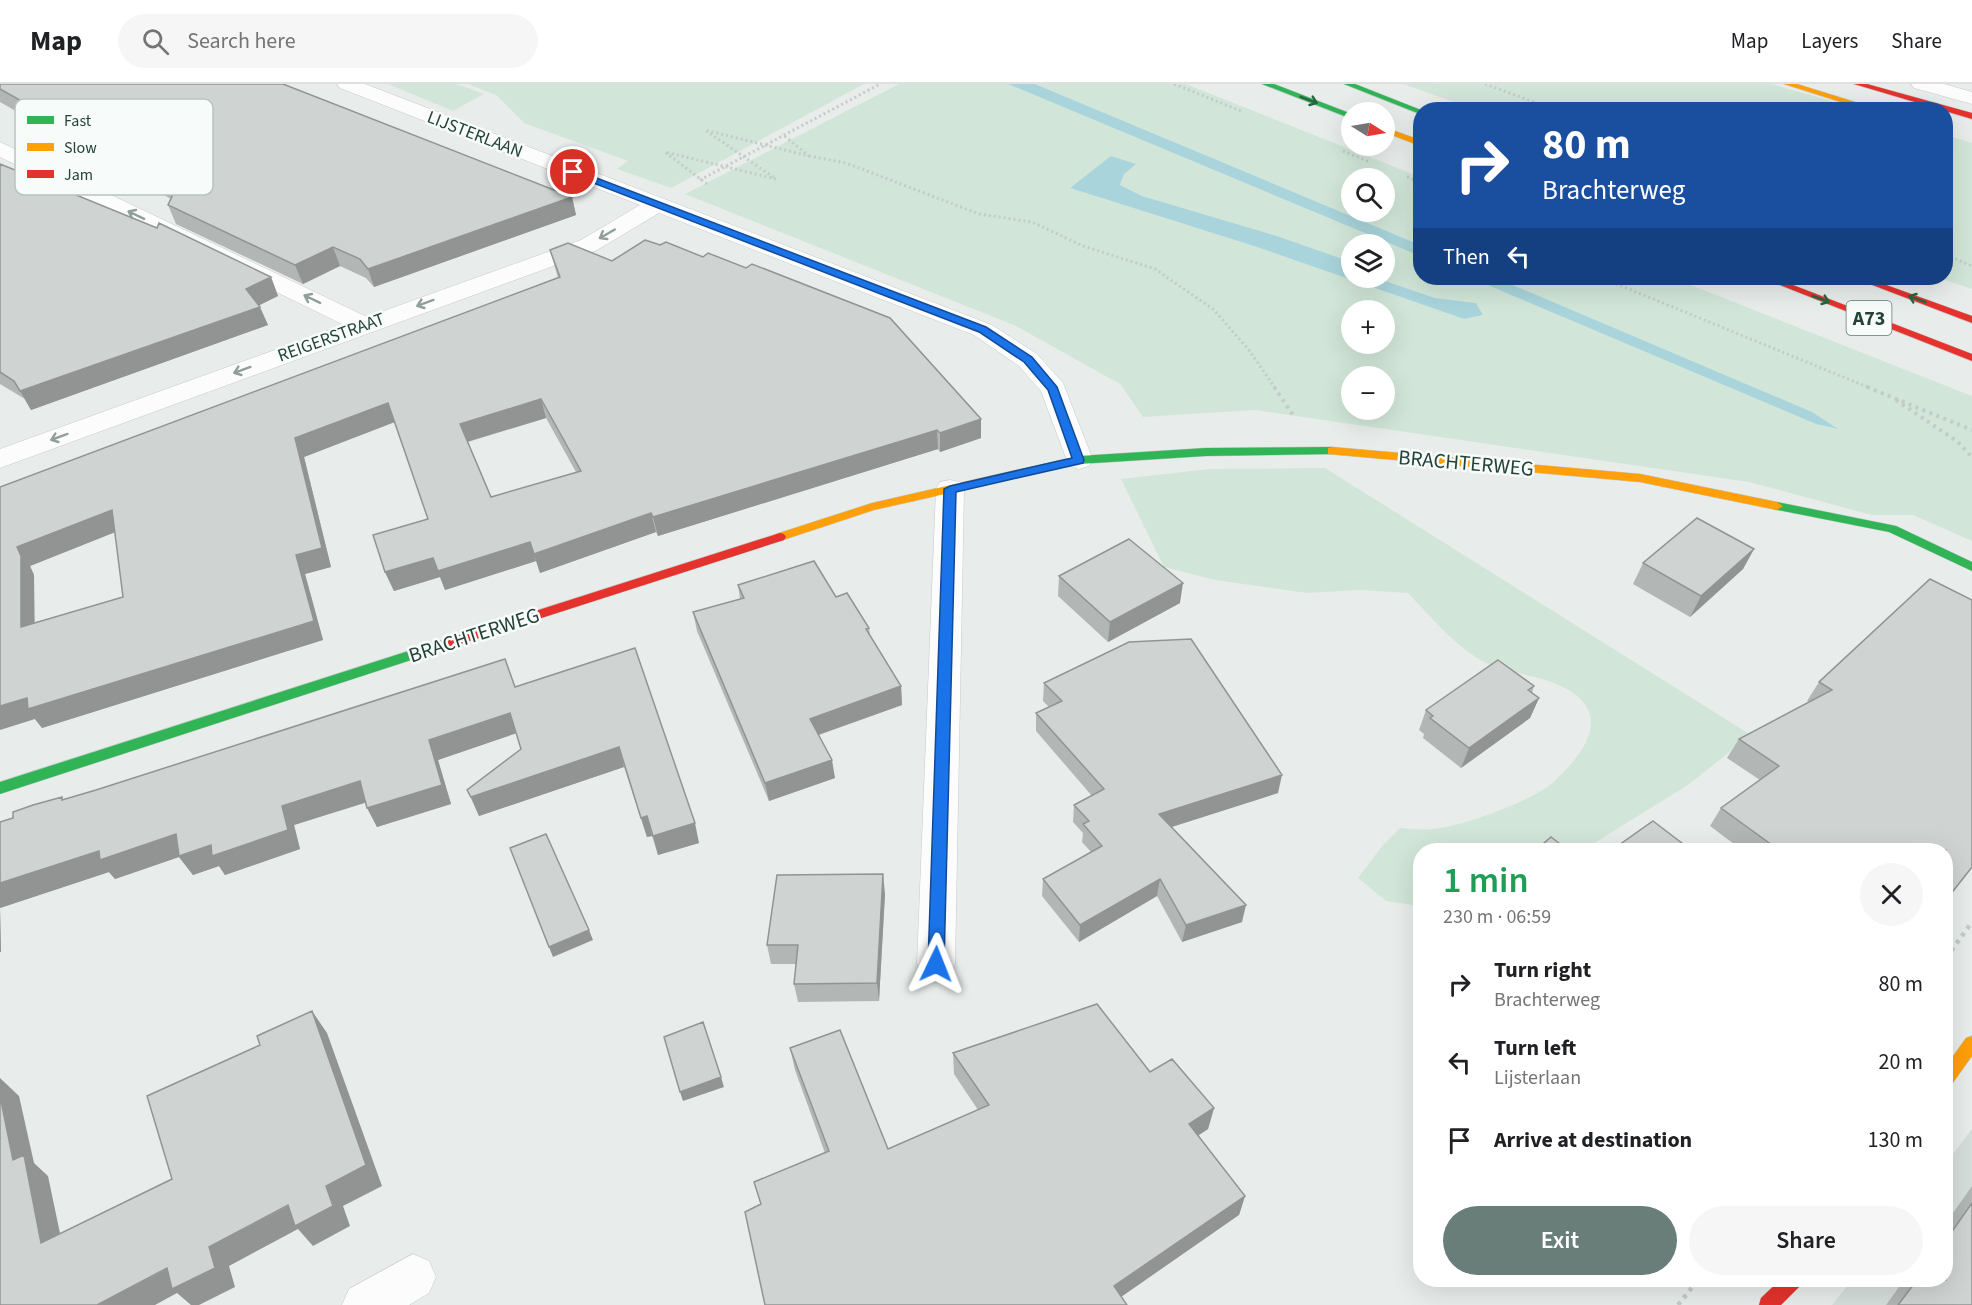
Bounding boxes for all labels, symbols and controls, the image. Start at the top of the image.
search box [118,14,538,68]
text: Map [30,21,82,61]
icon: search [139,25,172,58]
text: Search here [187,25,296,57]
text: Map [1731,26,1768,56]
text: Layers [1801,26,1858,56]
text: Share [1891,26,1942,56]
one-way arrow [1299,96,1317,107]
legend [15,99,213,195]
north arrow [1341,102,1395,156]
map controls [1341,102,1395,420]
street label: LIJSTERLAAN [423,105,526,164]
text: Fast [64,110,92,132]
text: 80 m [1542,115,1631,175]
icon: right [1443,126,1521,204]
text: Slow [64,137,97,159]
pin [547,146,598,197]
icon: arrive [556,155,589,188]
text: Jam [64,164,93,186]
button: search [1341,168,1395,222]
text: Brachterweg [1542,171,1685,210]
one-way arrow [128,208,146,220]
one-way arrow [599,228,616,240]
button: layers [1341,234,1395,288]
icon: left [1502,240,1535,273]
text: Then [1443,241,1490,273]
one-way arrow [303,293,321,305]
one-way arrow [1908,293,1927,304]
one-way arrow [1812,294,1830,305]
one-way arrow [416,298,435,309]
button: + [1341,300,1395,354]
road number: A73 [1846,301,1892,335]
street label: REIGERSTRAAT [274,306,389,368]
one-way arrow [233,365,252,376]
button: − [1341,366,1395,420]
one-way arrow [50,432,69,443]
street label: BRACHTERWEG [1397,442,1535,484]
street label: BRACHTERWEG [405,600,543,670]
text: 1 min [1443,855,1529,906]
button: close [1860,863,1923,926]
text: 230 m · 06:59 [1443,903,1551,931]
position arrow [904,932,968,996]
text: Turn right [1494,954,1591,986]
icon: right [1443,968,1476,1001]
text: 80 m [1878,968,1923,1000]
text: Brachterweg [1494,986,1600,1014]
text: Turn left [1494,1032,1576,1064]
icon: left [1443,1046,1476,1079]
text: 20 m [1878,1046,1923,1078]
text: Lijsterlaan [1494,1064,1581,1092]
icon: arrive [1443,1124,1476,1157]
text: Arrive at destination [1494,1124,1692,1156]
text: 130 m [1868,1124,1923,1156]
button: Exit [1443,1206,1677,1275]
button: Share [1689,1206,1923,1275]

